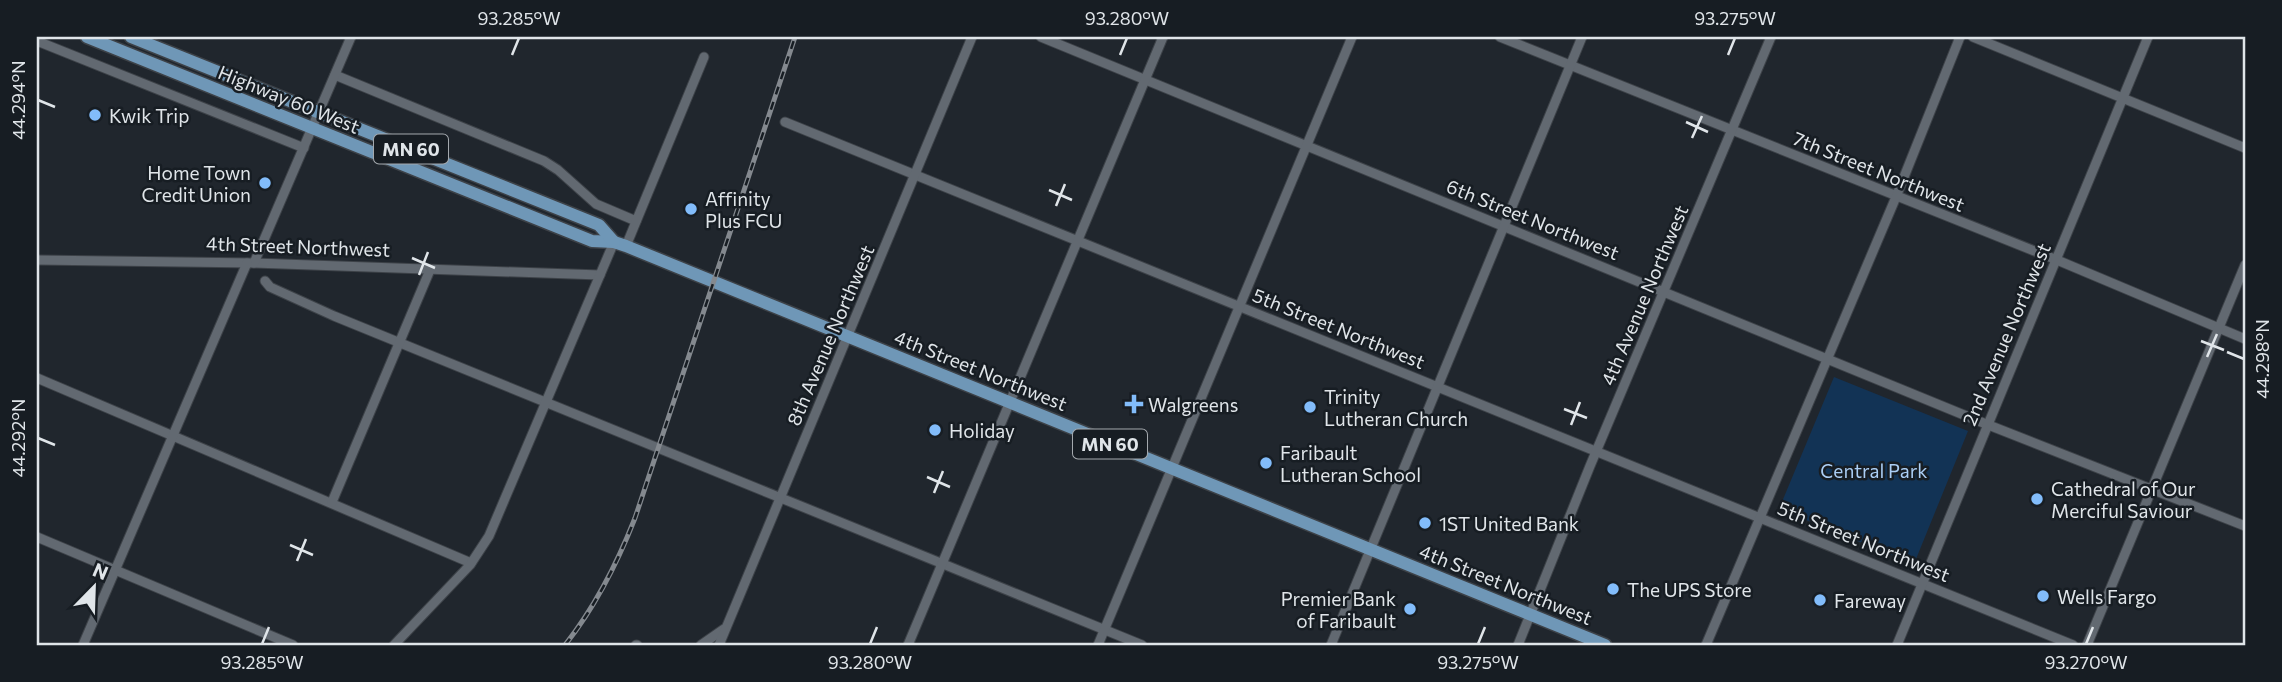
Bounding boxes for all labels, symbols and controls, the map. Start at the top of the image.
text: 93.285°W [477,7,561,29]
text: 93.280°W [1085,7,1169,29]
text: 93.275°W [1694,7,1776,29]
text: 44.294°N [7,60,29,140]
street label: Highway 60 West [215,60,363,138]
place label: Kwik Trip [109,104,189,127]
marker: Kwik Trip [87,107,103,123]
street label: 7th Street Northwest [1790,126,1968,216]
road number: MN 60 [374,134,448,164]
place label: Home Town Credit Union [142,161,251,206]
street label: 6th Street Northwest [1443,174,1623,264]
marker: Home Town Credit Union [257,175,273,191]
place label: Affinity Plus FCU [705,187,782,232]
marker: Affinity Plus FCU [683,201,699,217]
street label: 4th Avenue Northwest [1596,201,1693,389]
street label: 4th Street Northwest [206,231,391,261]
street label: 2nd Avenue Northwest [1957,239,2055,429]
street label: 8th Avenue Northwest [782,241,879,429]
street label: 5th Street Northwest [1250,283,1429,373]
text: 44.298°N [2251,319,2273,399]
street label: 4th Street Northwest [891,325,1071,415]
place label: Trinity Lutheran Church [1324,385,1468,430]
place label: Walgreens [1148,393,1238,416]
marker: Walgreens [1126,396,1142,412]
text: 44.292°N [7,399,29,477]
marker: Trinity Lutheran Church [1302,399,1318,415]
place label: Holiday [949,419,1015,442]
marker: Holiday [927,422,943,438]
road number: MN 60 [1073,430,1147,458]
place label: Faribault Lutheran School [1280,441,1421,486]
marker: Faribault Lutheran School [1258,455,1274,471]
park label: Central Park [1820,459,1928,482]
place label: Cathedral of Our Merciful Saviour [2051,477,2196,522]
marker: Cathedral of Our Merciful Saviour [2029,491,2045,507]
street label: 5th Street Northwest [1775,496,1954,586]
place label: 1ST United Bank [1439,512,1579,535]
marker: 1ST United Bank [1417,515,1433,531]
street label: 4th Street Northwest [1416,539,1596,629]
north arrow [60,552,130,622]
text: N [90,558,112,584]
place label: The UPS Store [1627,578,1752,601]
marker: The UPS Store [1605,581,1621,597]
place label: Wells Fargo [2057,585,2157,608]
place label: Premier Bank of Faribault [1281,587,1396,632]
marker: Wells Fargo [2035,588,2051,604]
place label: Fareway [1834,589,1906,612]
marker: Fareway [1812,592,1828,608]
marker: Premier Bank of Faribault [1402,601,1418,617]
text: 93.285°W [220,651,304,673]
text: 93.280°W [828,651,912,673]
text: 93.275°W [1437,651,1519,673]
text: 93.270°W [2044,651,2128,673]

